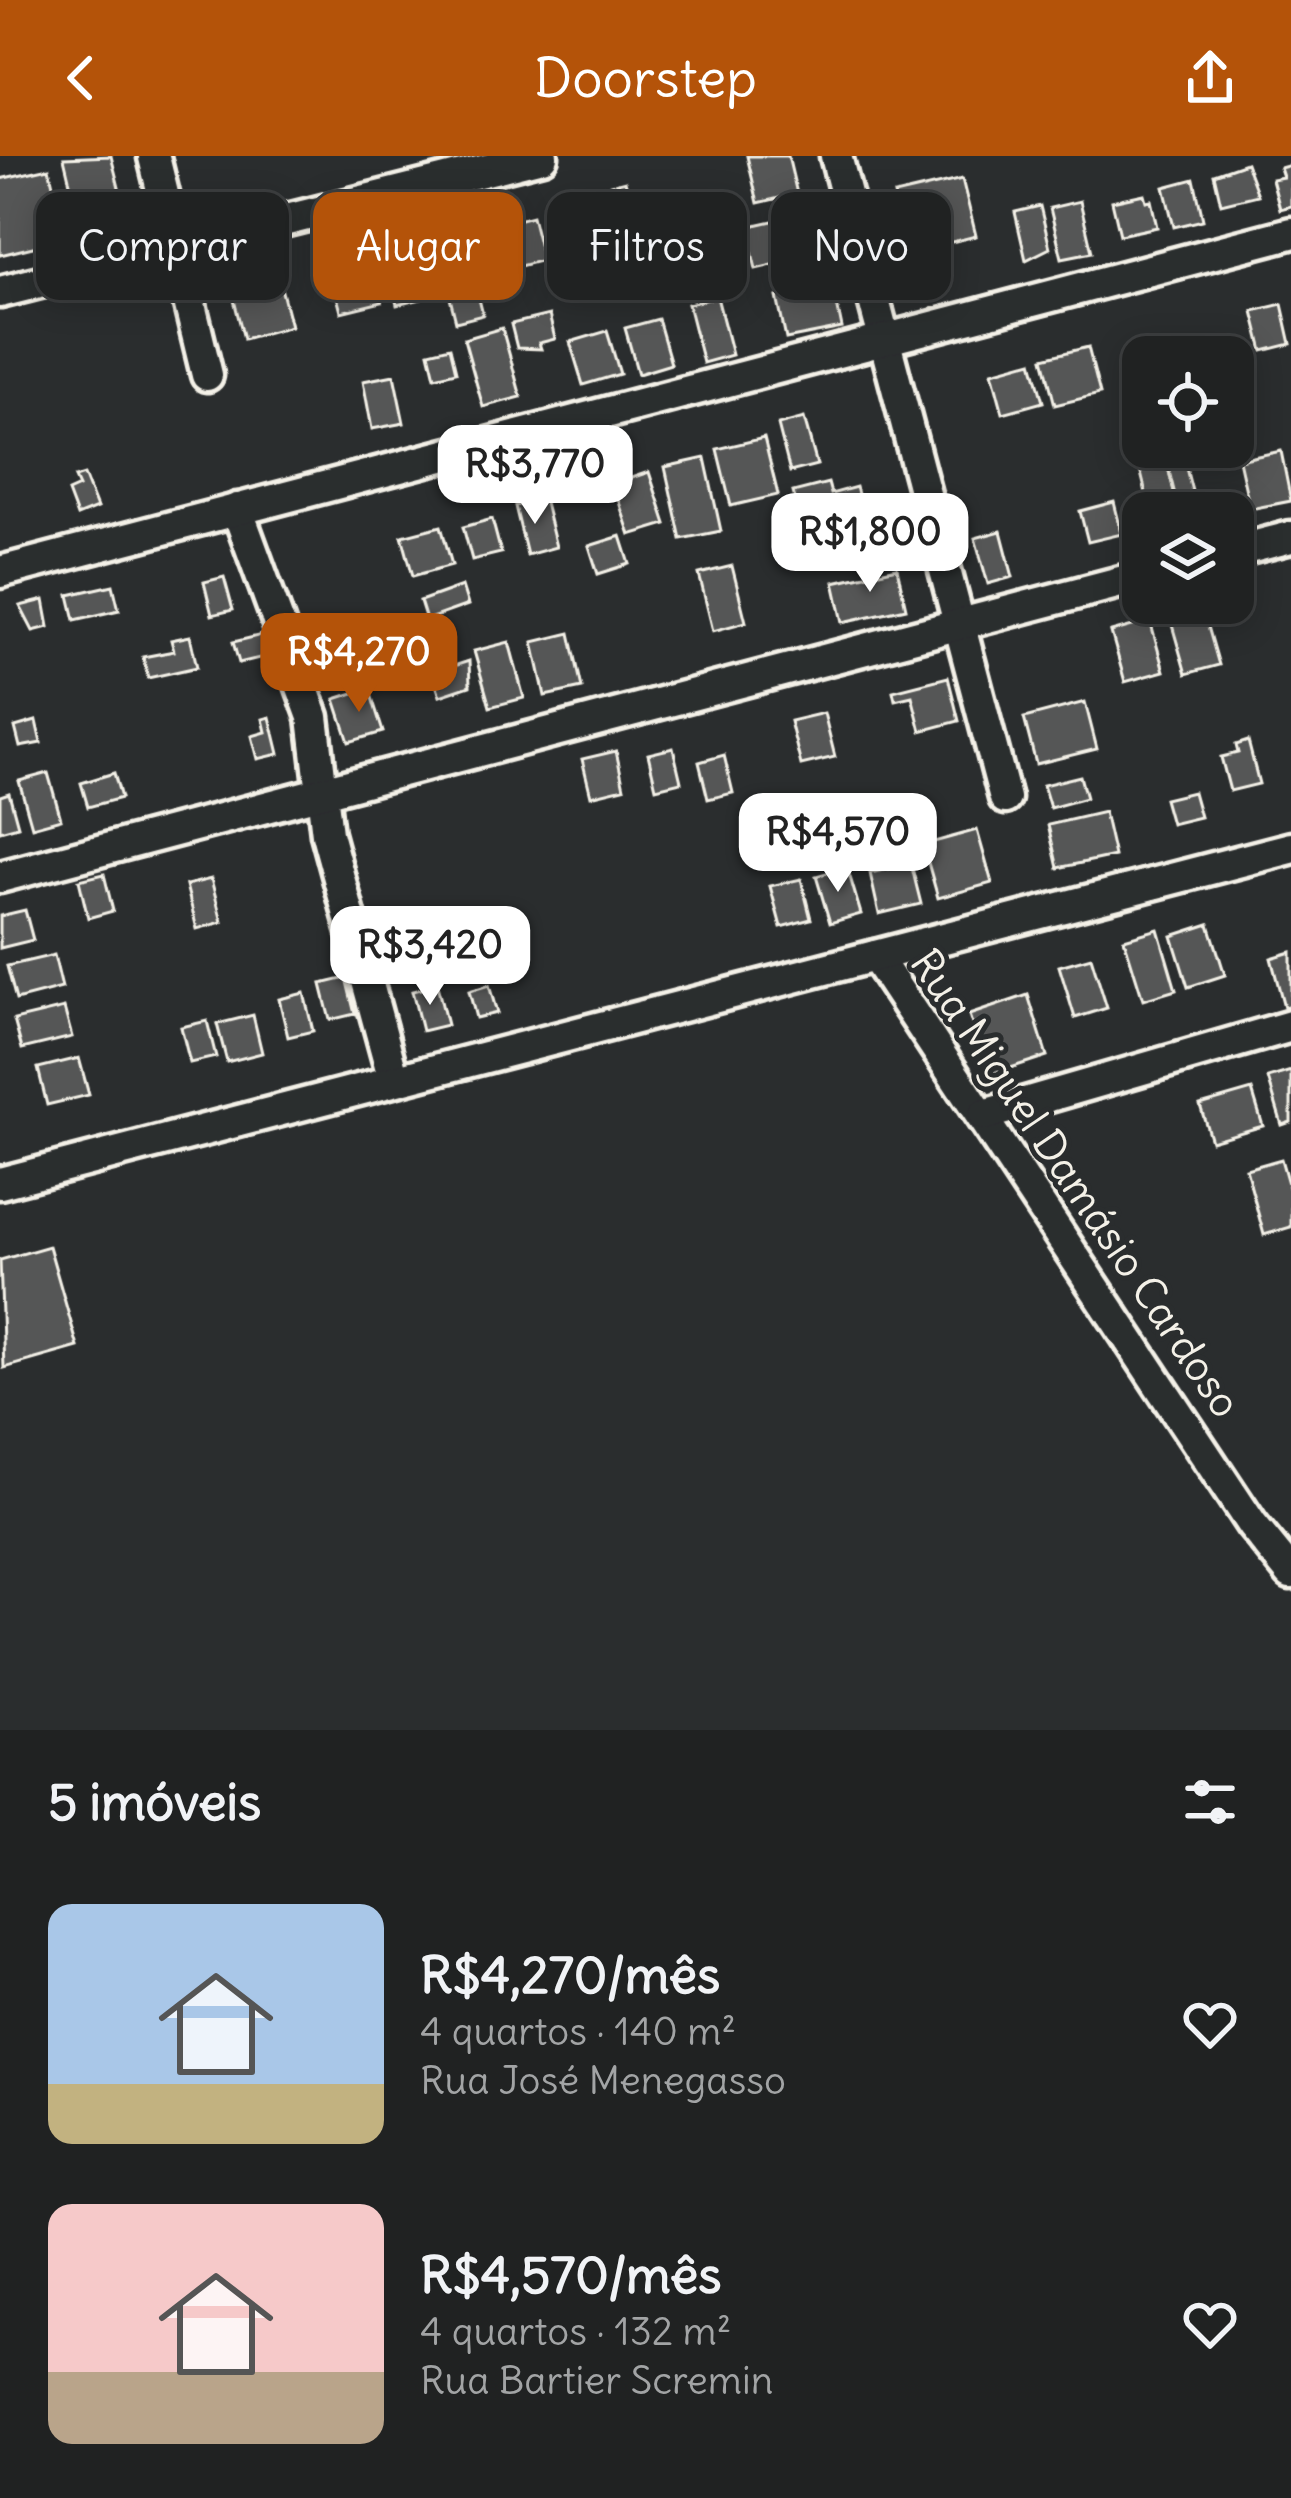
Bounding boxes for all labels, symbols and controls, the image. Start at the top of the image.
text: Doorstep [534,44,757,112]
icon: back [48,45,114,111]
icon: share [1177,45,1243,111]
chip: Comprar [36,192,289,300]
chip: Alugar [313,192,523,300]
chip: Filtros [547,192,747,300]
chip: Novo [771,192,951,300]
map controls [1122,336,1254,624]
button: locate [1122,336,1254,468]
pin: R$3,770 [424,425,646,527]
text: R$3,770 [465,439,605,488]
button: layers [1122,492,1254,624]
pin: R$1,800 [759,493,981,595]
text: R$1,800 [798,507,942,556]
pin: R$4,270 [248,613,470,715]
text: R$4,270 [287,627,431,676]
pin: R$4,570 [727,793,949,895]
text: R$4,570 [766,807,910,856]
pin: R$3,420 [319,906,541,1008]
text: R$3,420 [357,920,503,969]
street label: Rua Miguel Damásio Cardoso [900,939,1252,1427]
icon: filters [1177,1769,1243,1835]
text: 5 imóveis [48,1770,261,1834]
text: R$4,270/mês [420,1943,720,2007]
icon: home [144,1952,288,2096]
icon: heart [1177,1991,1243,2057]
text: 4 quartos · 140 m² [420,2007,736,2056]
text: Rua José Menegasso [420,2056,786,2105]
text: R$4,570/mês [420,2243,721,2307]
icon: home [144,2252,288,2396]
icon: heart [1177,2291,1243,2357]
text: 4 quartos · 132 m² [420,2307,731,2356]
text: Rua Bartier Scremin [420,2356,773,2405]

